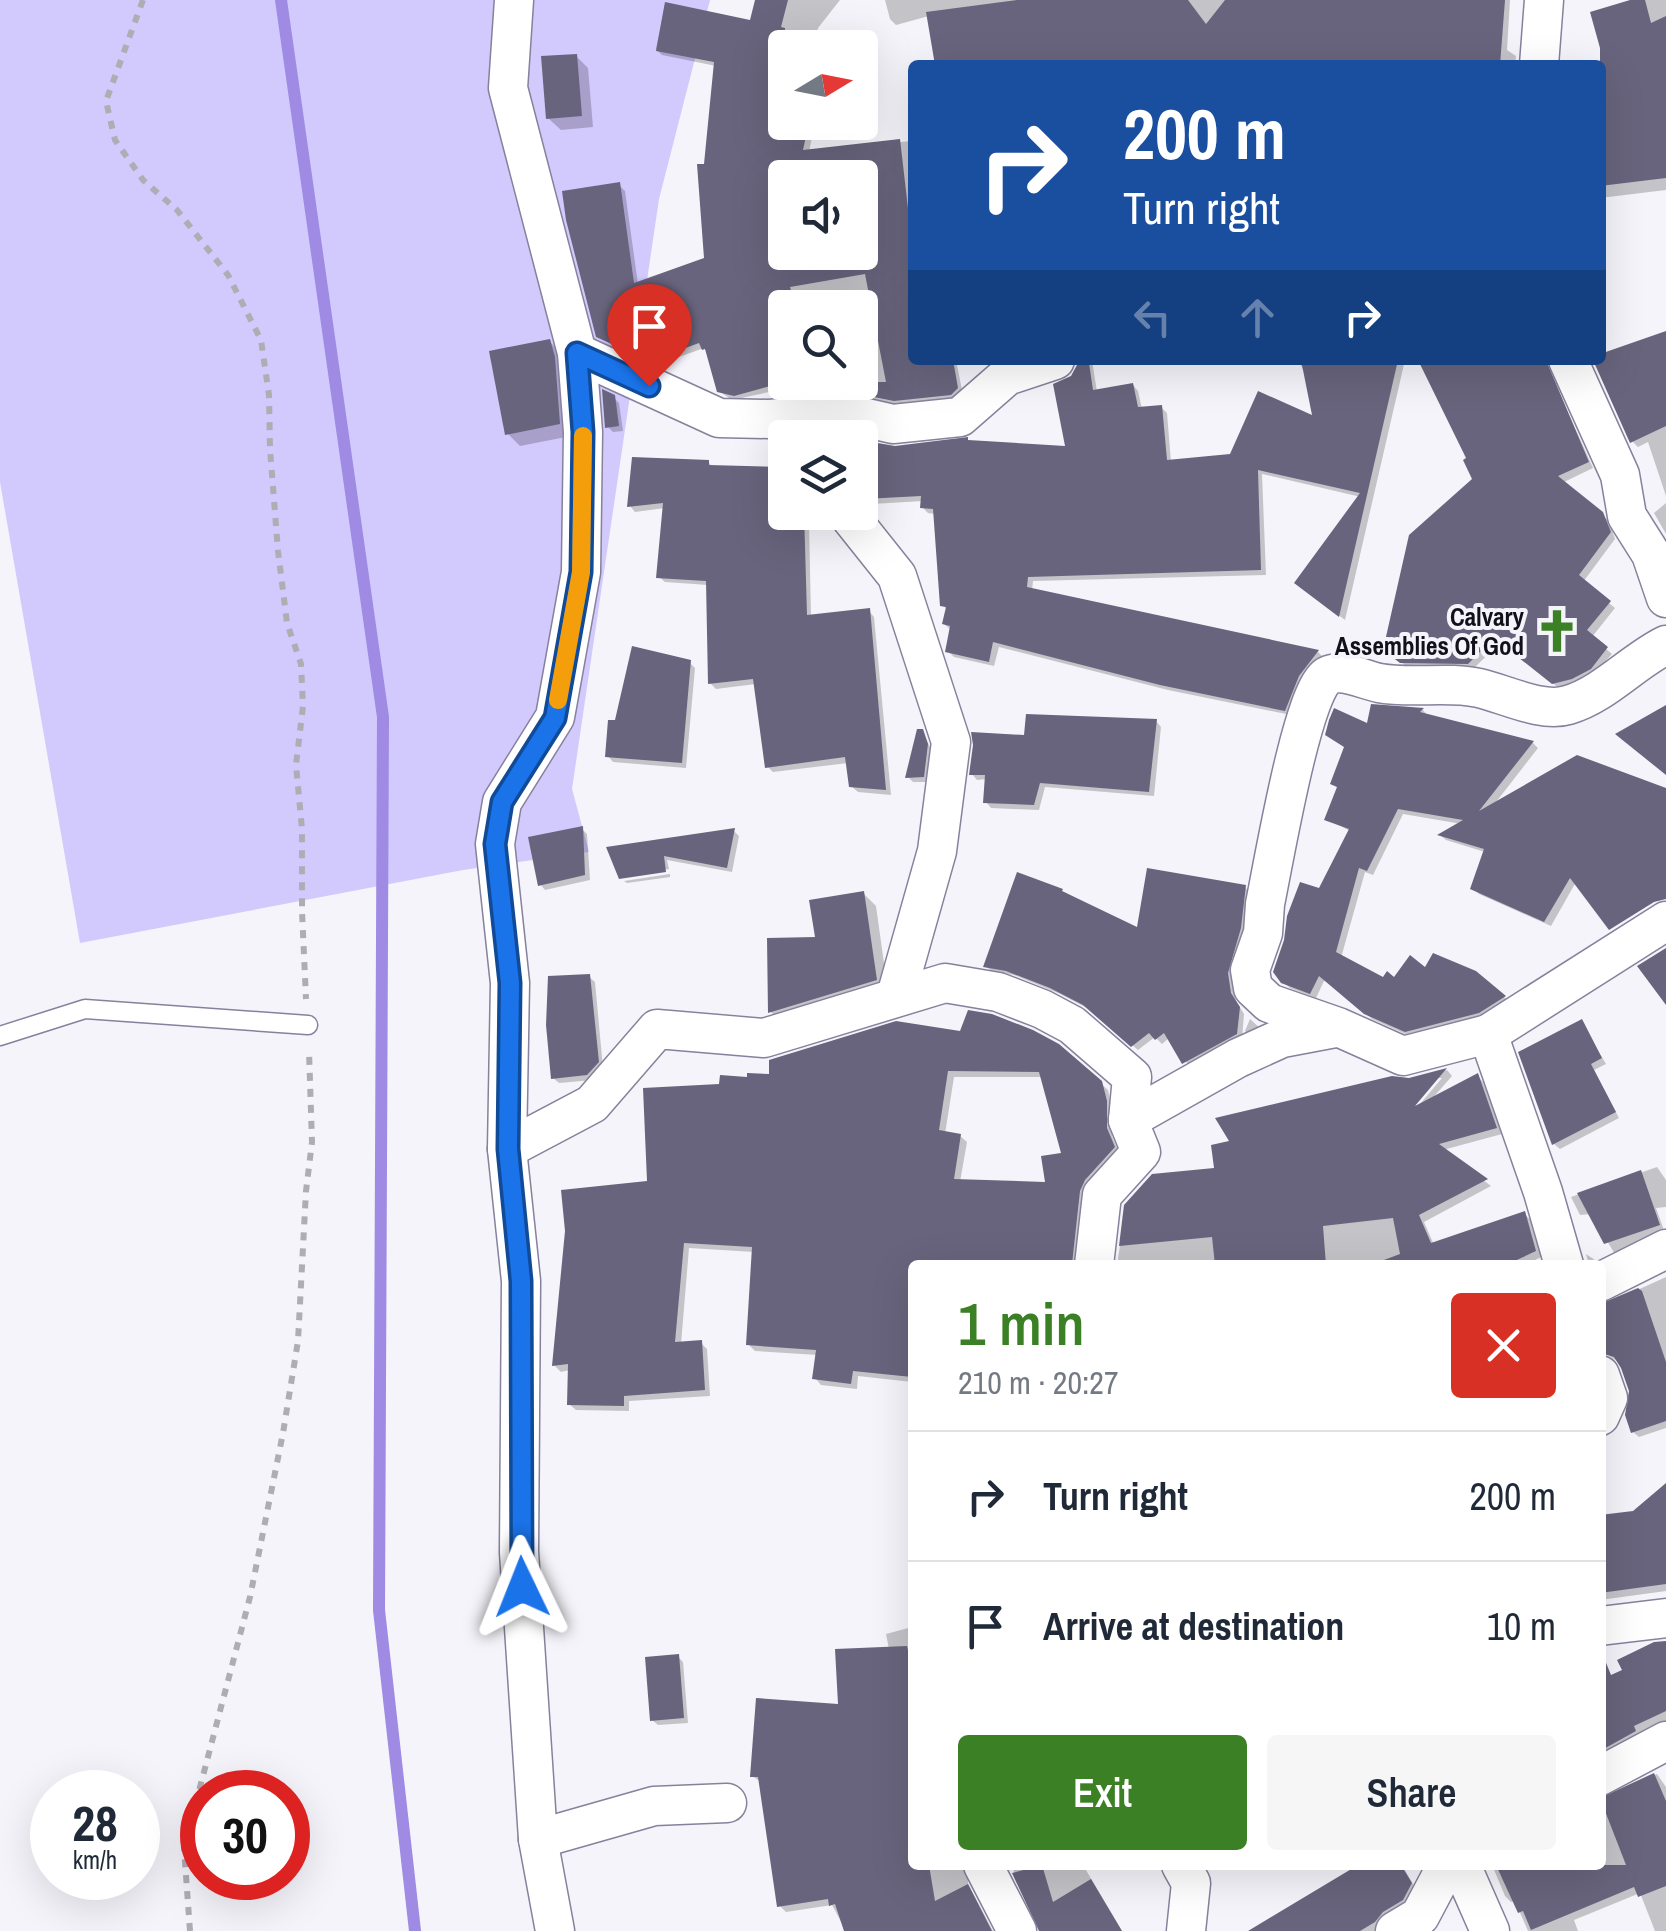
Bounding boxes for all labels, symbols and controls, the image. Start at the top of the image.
north arrow [768,30,878,140]
map controls [768,30,878,530]
text: 200 m [1123,87,1286,181]
icon: right [958,100,1088,230]
button: sound [768,160,878,270]
text: Turn right [1123,177,1280,238]
pin [607,284,692,387]
button: search [768,290,878,400]
icon: left [1125,290,1180,345]
icon: ahead [1230,290,1285,345]
icon: right [1335,290,1390,345]
icon: arrive [622,299,677,354]
button: layers [768,420,878,530]
place label: Calvary Assemblies Of God [1335,600,1525,663]
church icon: Calvary Assemblies Of God [1533,607,1581,655]
text: 1 min [958,1283,1085,1364]
button: close [1451,1293,1556,1398]
text: 210 m · 20:27 [958,1361,1118,1404]
icon: right [958,1469,1013,1524]
text: Turn right [1043,1471,1188,1522]
text: 200 m [1469,1471,1556,1522]
position arrow [470,1535,574,1639]
icon: arrive [958,1599,1013,1654]
text: Arrive at destination [1043,1601,1344,1652]
text: 10 m [1487,1601,1556,1652]
button: Exit [958,1735,1247,1850]
button: Share [1267,1735,1556,1850]
speed limit sign: 30 [180,1770,310,1900]
text: 28 [72,1789,118,1857]
text: km/h [73,1843,117,1877]

